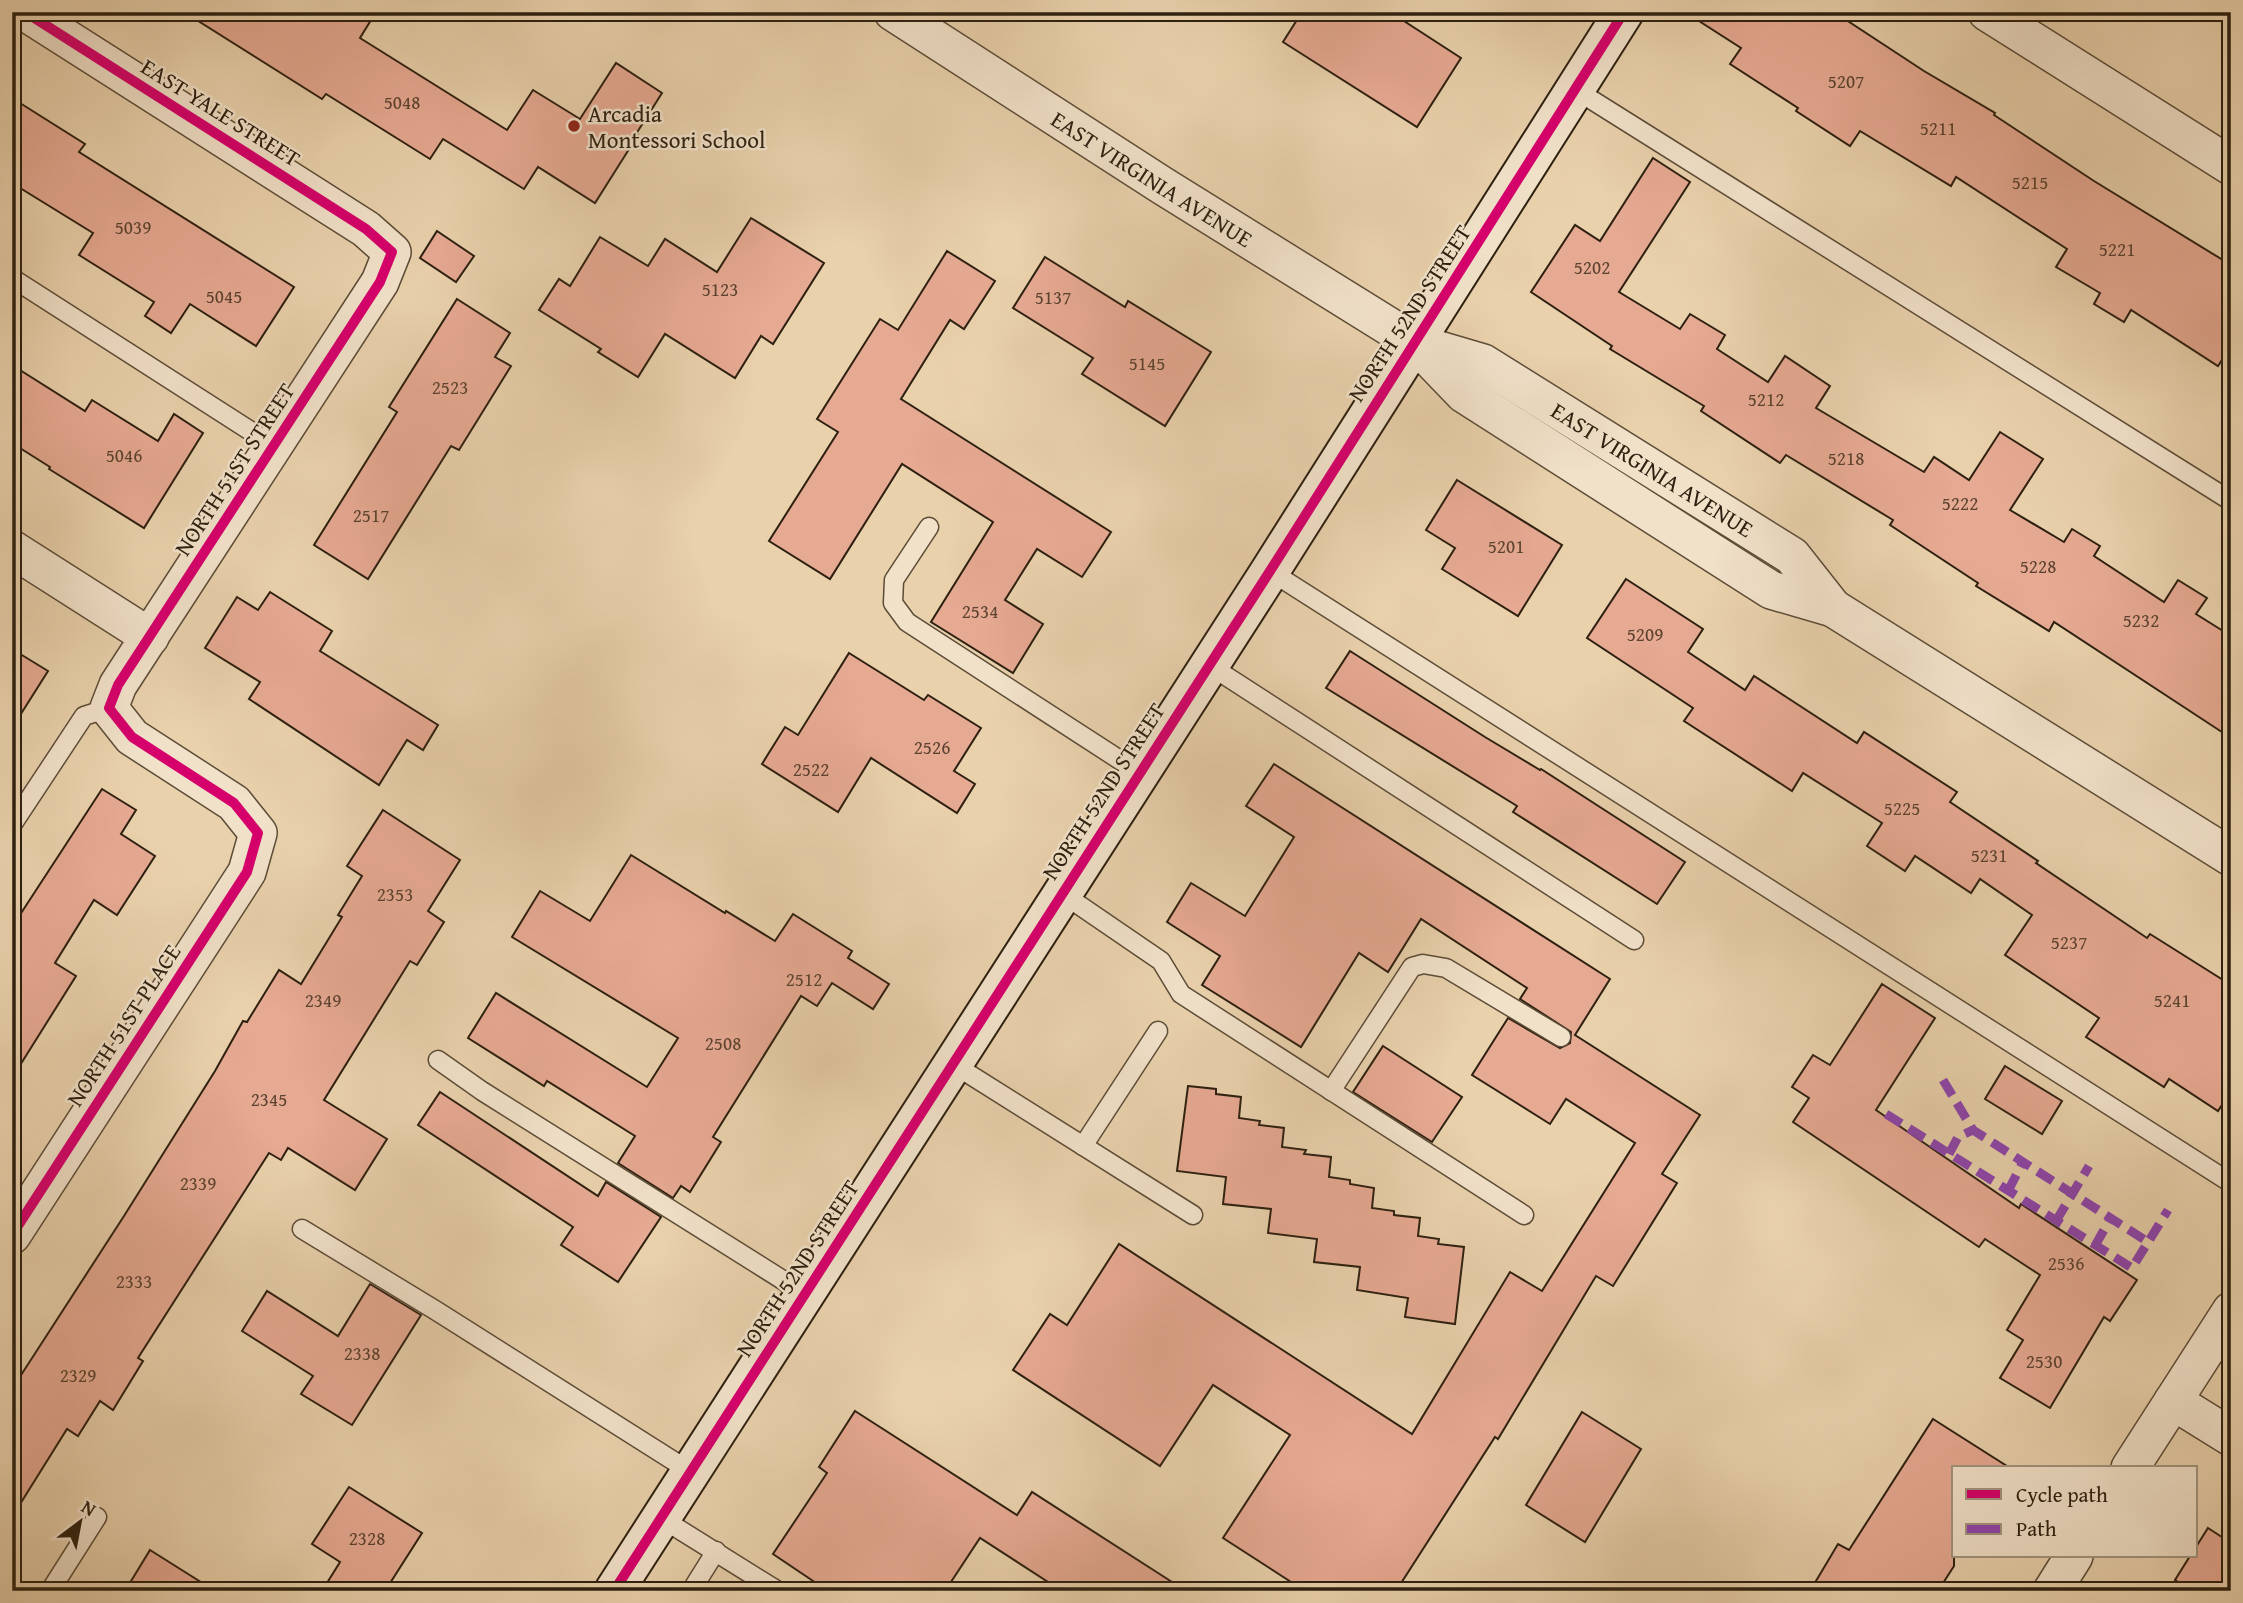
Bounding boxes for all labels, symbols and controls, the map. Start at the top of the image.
street label: EAST YALE STREET [135,50,307,174]
house number: 5207 [1828,67,1864,95]
house number: 5048 [384,88,420,116]
place label: Arcadia Montessori School [588,97,765,156]
street label: EAST VIRGINIA AVENUE [1045,102,1259,254]
house number: 5211 [1920,114,1956,142]
marker: Arcadia Montessori School [566,118,582,134]
house number: 5215 [2012,168,2048,196]
house number: 5039 [115,213,151,241]
street label: NORTH 52ND STREET [1339,218,1479,408]
house number: 5221 [2099,235,2135,263]
house number: 5202 [1574,253,1610,281]
house number: 5123 [702,275,738,303]
house number: 5045 [206,282,242,310]
house number: 5137 [1035,283,1071,311]
house number: 5145 [1129,349,1165,377]
house number: 2523 [432,373,468,401]
street label: NORTH 51ST STREET [166,376,302,562]
house number: 5212 [1748,385,1784,413]
street label: EAST VIRGINIA AVENUE [1545,393,1760,545]
house number: 5046 [106,441,142,469]
house number: 5218 [1828,444,1864,472]
house number: 5222 [1942,489,1978,517]
house number: 2517 [353,501,389,529]
house number: 5201 [1488,532,1524,560]
house number: 5228 [2020,552,2056,580]
house number: 2534 [962,597,998,625]
house number: 5232 [2123,606,2159,634]
house number: 5209 [1627,620,1663,648]
street label: NORTH 52ND STREET [1033,696,1173,886]
house number: 2526 [914,733,950,761]
house number: 2522 [793,755,829,783]
house number: 5225 [1884,794,1920,822]
house number: 5231 [1971,841,2007,869]
house number: 2353 [377,880,413,908]
house number: 5237 [2051,928,2087,956]
street label: NORTH 51ST PLACE [58,937,188,1113]
house number: 2512 [786,965,822,993]
house number: 2349 [305,986,341,1014]
house number: 5241 [2154,986,2190,1014]
house number: 2508 [705,1029,741,1057]
house number: 2345 [251,1085,287,1113]
house number: 2339 [180,1169,216,1197]
street label: NORTH 52ND STREET [727,1173,867,1363]
house number: 2536 [2048,1249,2084,1277]
house number: 2333 [116,1267,152,1295]
house number: 2338 [344,1339,380,1367]
house number: 2530 [2026,1347,2062,1375]
house number: 2329 [60,1361,96,1389]
legend [1952,1466,2198,1558]
text: Cycle path [2016,1479,2108,1510]
north arrow [46,1488,116,1558]
text: N [76,1492,102,1523]
text: Path [2016,1513,2057,1544]
house number: 2328 [349,1524,385,1552]

